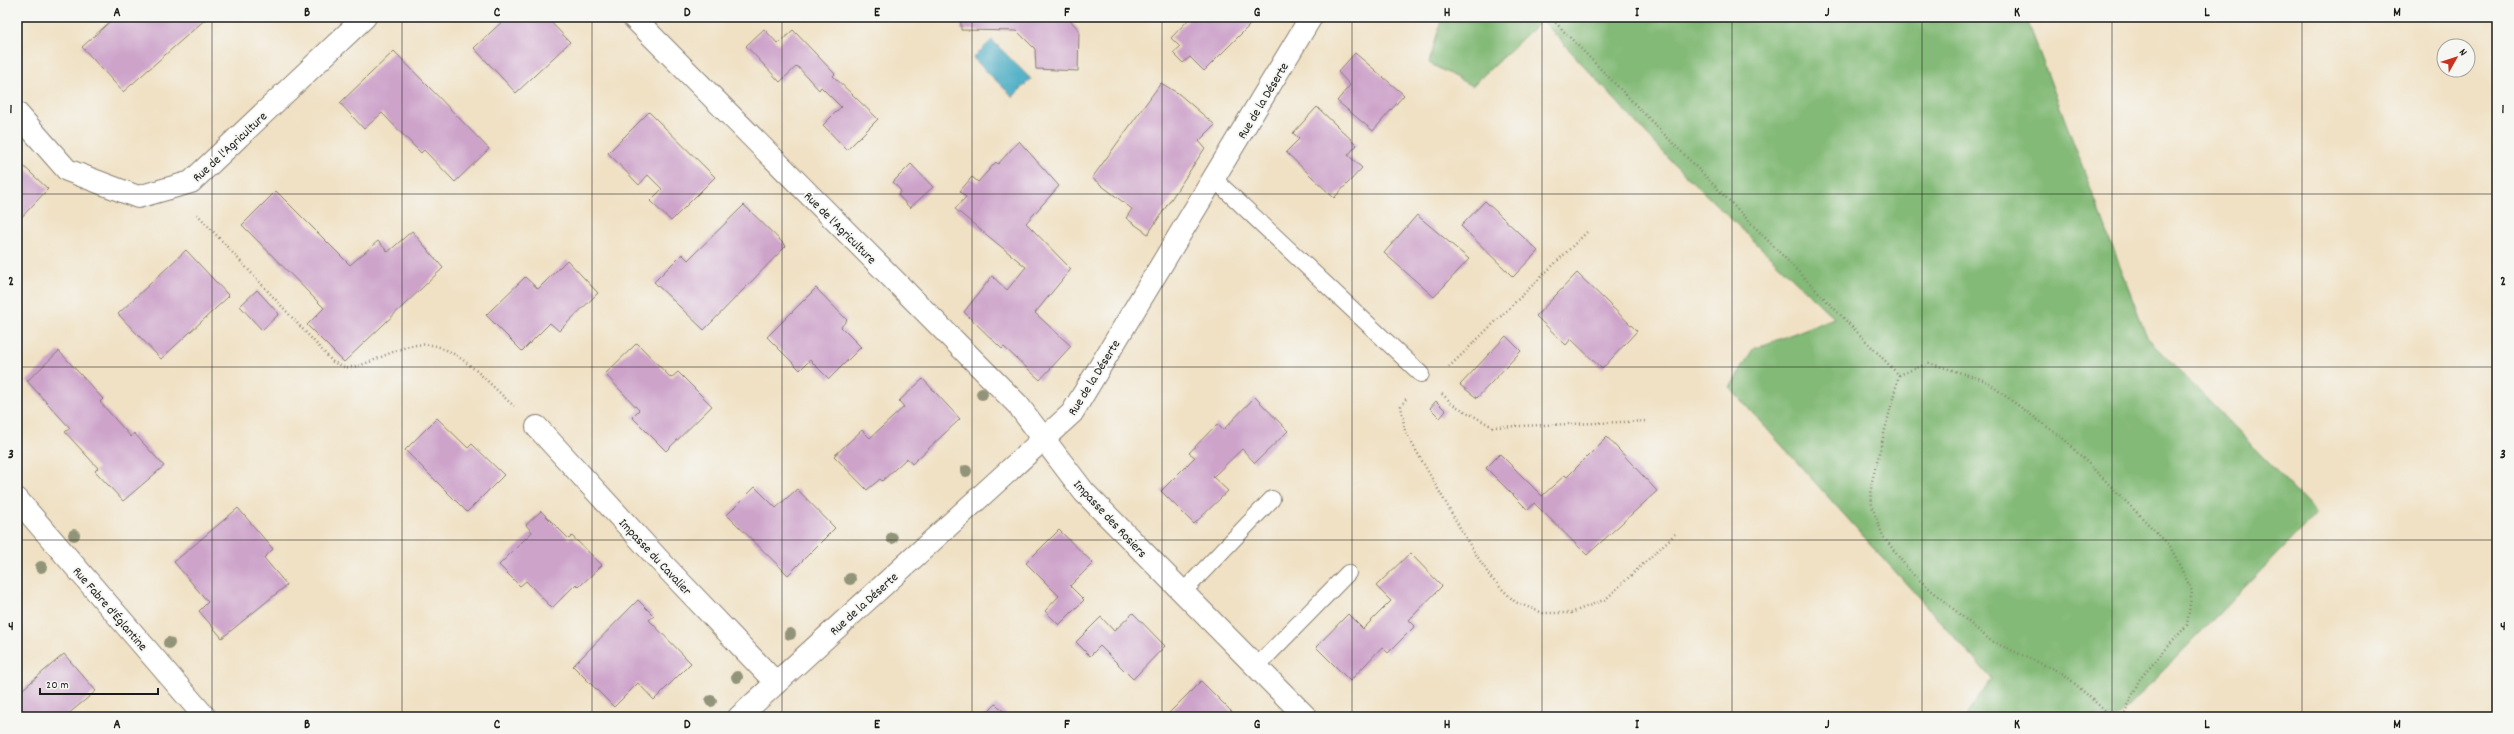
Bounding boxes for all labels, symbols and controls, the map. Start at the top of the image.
text: A [113,4,121,23]
text: B [304,4,310,23]
text: C [494,4,501,23]
text: D [684,4,691,23]
text: E [874,4,881,23]
text: F [1064,4,1070,23]
text: G [1254,4,1261,23]
text: H [1444,4,1451,23]
text: I [1635,4,1640,23]
text: J [1825,4,1830,23]
text: K [2014,4,2020,23]
text: L [2204,4,2210,23]
text: M [2393,4,2401,23]
north arrow [2436,38,2476,78]
text: N [2454,46,2470,61]
street label: Rue de la Déserte [1234,59,1295,143]
text: 1 [10,101,13,120]
text: 1 [2502,101,2505,120]
street label: Rue de l'Agriculture [189,108,272,187]
street label: Rue de l'Agriculture [799,188,880,270]
text: 2 [8,273,14,292]
text: 2 [2500,273,2506,292]
street label: Rue de la Déserte [1064,336,1126,420]
text: 3 [8,446,14,465]
text: 3 [2500,446,2506,465]
street label: Impasse des Rosiers [1068,476,1151,563]
street label: Impasse du Cavalier [613,515,695,601]
street label: Rue Fabre d'Églantine [67,563,151,656]
street label: Rue de la Déserte [826,569,903,641]
text: 4 [8,618,14,637]
text: 4 [2500,618,2506,637]
scale bar [40,670,158,696]
text: 20 m [46,677,69,694]
text: A [113,716,121,734]
text: B [304,716,310,734]
text: C [494,716,501,734]
text: D [684,716,691,734]
text: E [874,716,881,734]
text: F [1064,716,1070,734]
text: G [1254,716,1261,734]
text: H [1444,716,1451,734]
text: I [1635,716,1640,734]
text: J [1825,716,1830,734]
text: K [2014,716,2020,734]
text: L [2204,716,2210,734]
text: M [2393,716,2401,734]

